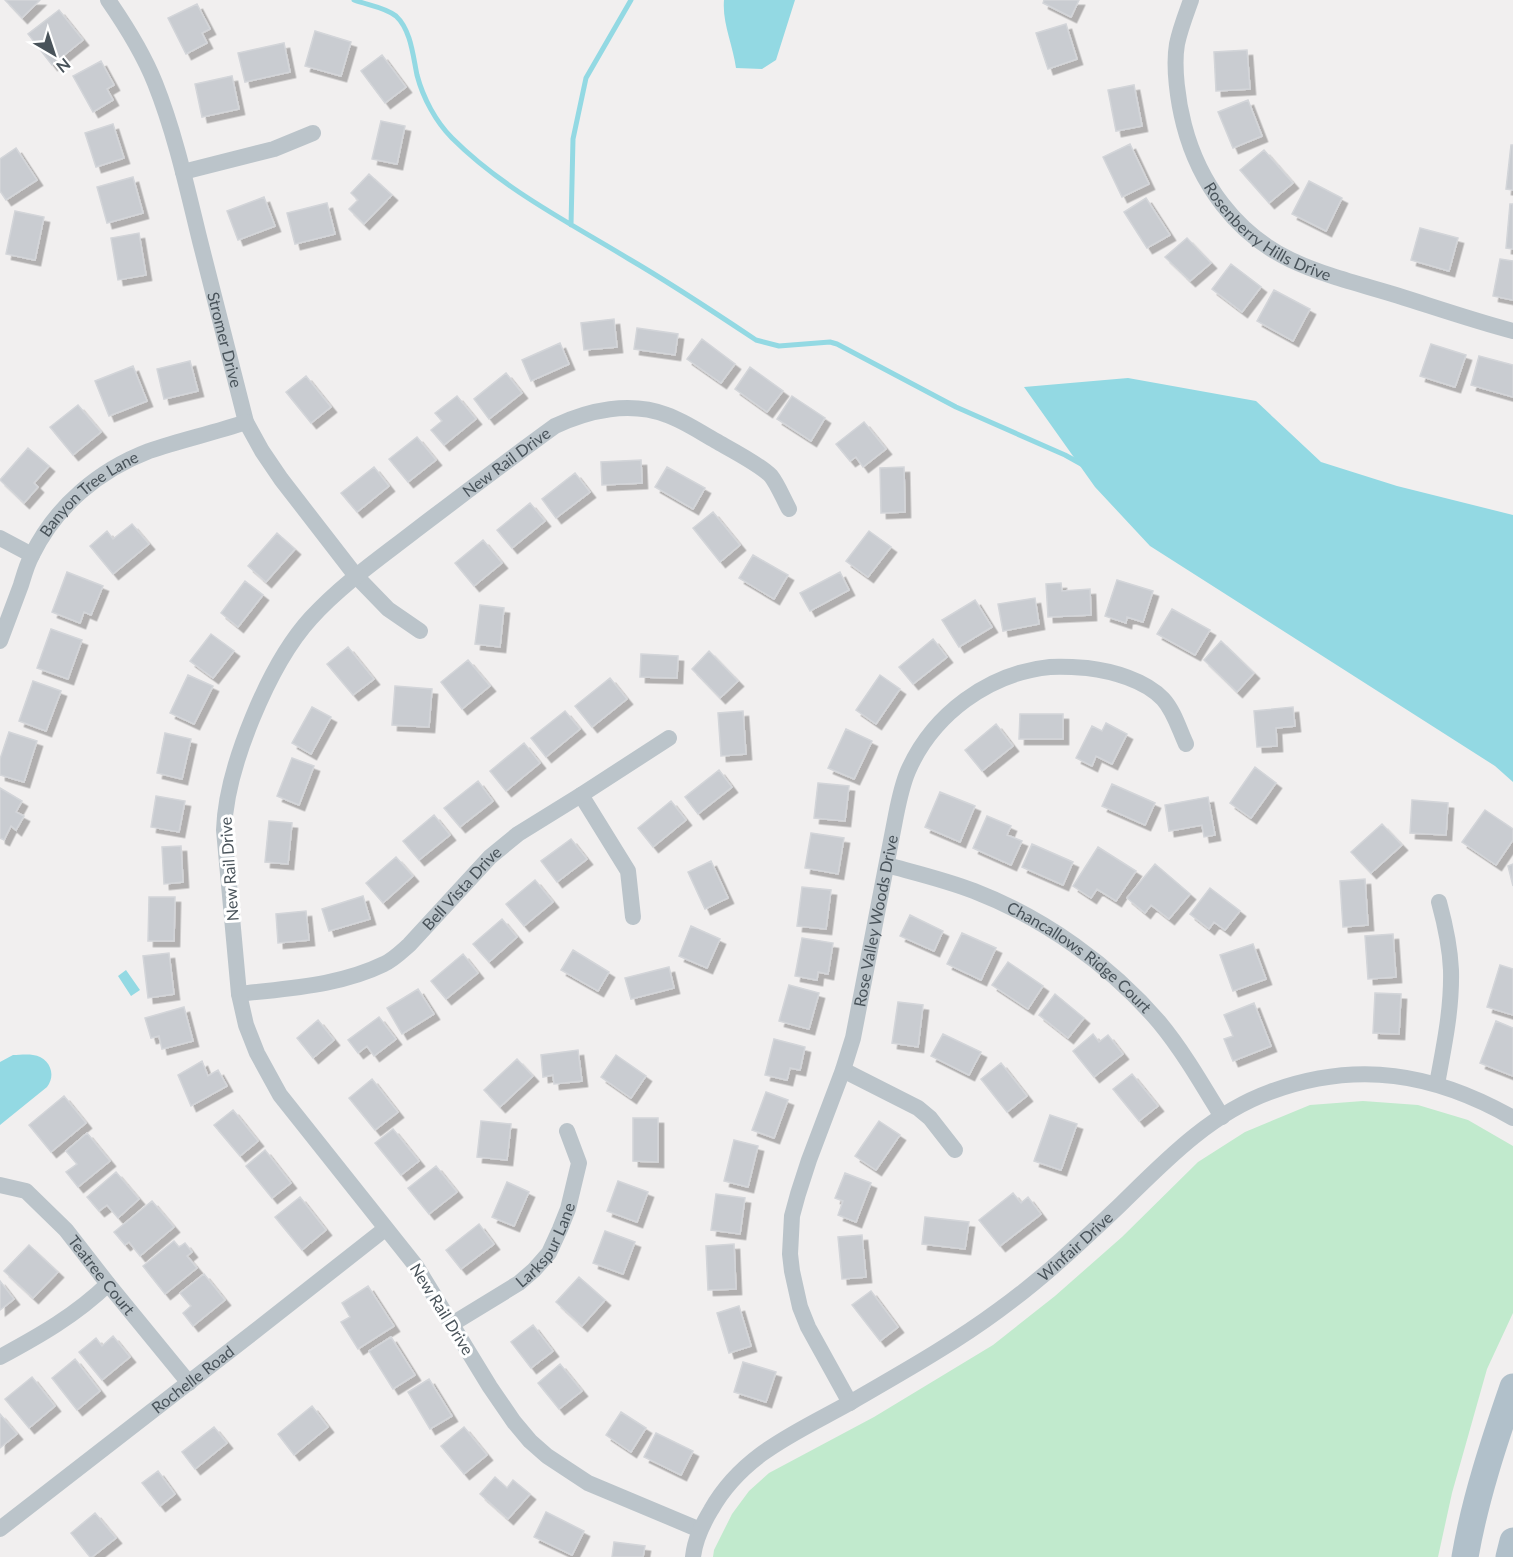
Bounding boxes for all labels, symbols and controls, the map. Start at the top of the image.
north arrow [24,24,84,84]
text: N [53,55,75,77]
street label: Rosenberry Hills Drive [1201,178,1334,284]
street label: Stromer Drive [204,290,247,390]
street label: New Rail Drive [458,423,554,500]
street label: Banyon Tree Lane [35,447,141,540]
street label: New Rail Drive [215,816,242,922]
street label: Rose Valley Woods Drive [849,833,901,1008]
street label: Bell Vista Drive [418,842,505,933]
street label: Chancallows Ridge Court [1004,897,1156,1017]
street label: Larkspur Lane [511,1201,578,1291]
street label: Winfair Drive [1034,1207,1116,1285]
street label: Teatree Court [65,1231,139,1319]
street label: New Rail Drive [407,1259,478,1358]
street label: Rochelle Road [147,1341,237,1417]

